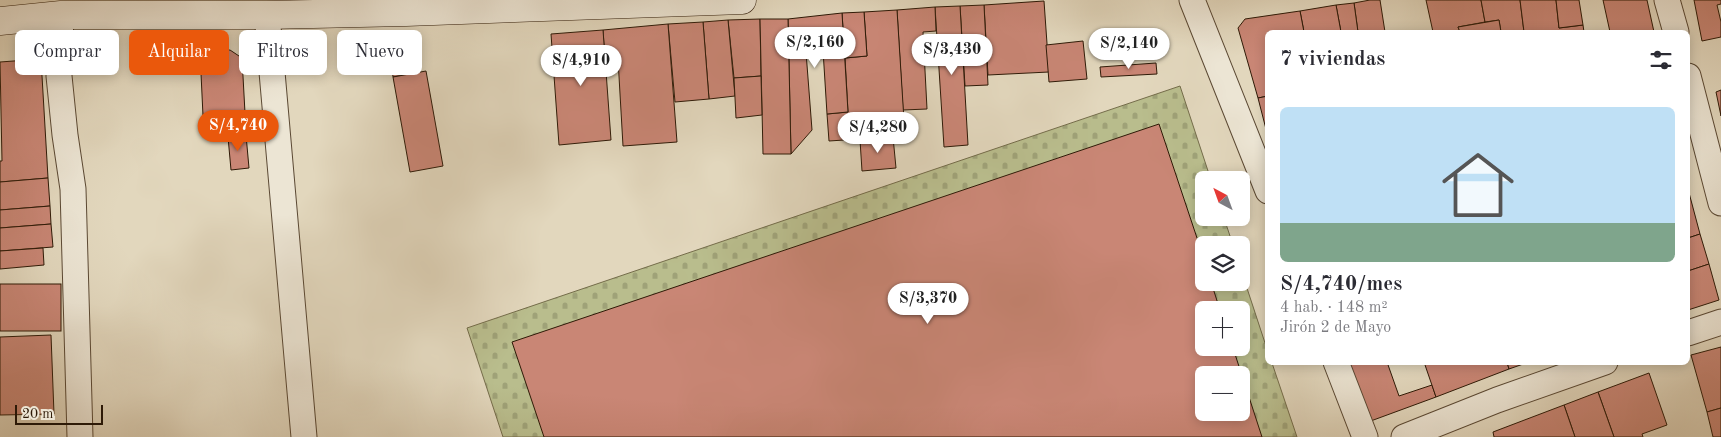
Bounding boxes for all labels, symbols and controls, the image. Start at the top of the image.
pin: S/2,160 [769,27,861,69]
pin: S/2,140 [1083,28,1175,70]
chip: Comprar [15,30,119,75]
chip: Alquilar [129,30,229,75]
chip: Filtros [239,30,327,75]
chip: Nuevo [337,30,422,75]
pin: S/3,430 [906,34,998,76]
text: S/2,160 [786,35,844,51]
text: S/2,140 [1100,36,1158,52]
text: S/3,430 [923,42,981,58]
pin: S/4,910 [535,44,627,87]
icon: filters [1647,46,1675,74]
text: 7 viviendas [1280,49,1385,70]
text: S/4,910 [552,53,610,69]
pin: S/4,740 [192,110,284,152]
pin: S/4,280 [832,112,924,154]
text: S/4,740 [209,118,267,134]
text: S/4,280 [849,120,907,136]
icon: home [1433,140,1523,230]
north arrow [1195,171,1250,226]
map controls [1195,171,1250,421]
button: layers [1195,236,1250,291]
text: S/4,740/mes [1280,274,1402,295]
pin: S/3,370 [882,282,974,325]
text: S/3,370 [899,291,957,307]
text: 4 hab. · 148 m² [1280,300,1388,316]
button: + [1195,301,1250,356]
text: Jirón 2 de Mayo [1280,320,1391,336]
button: − [1195,366,1250,421]
scale bar [15,402,102,425]
text: 20 m [22,407,53,421]

